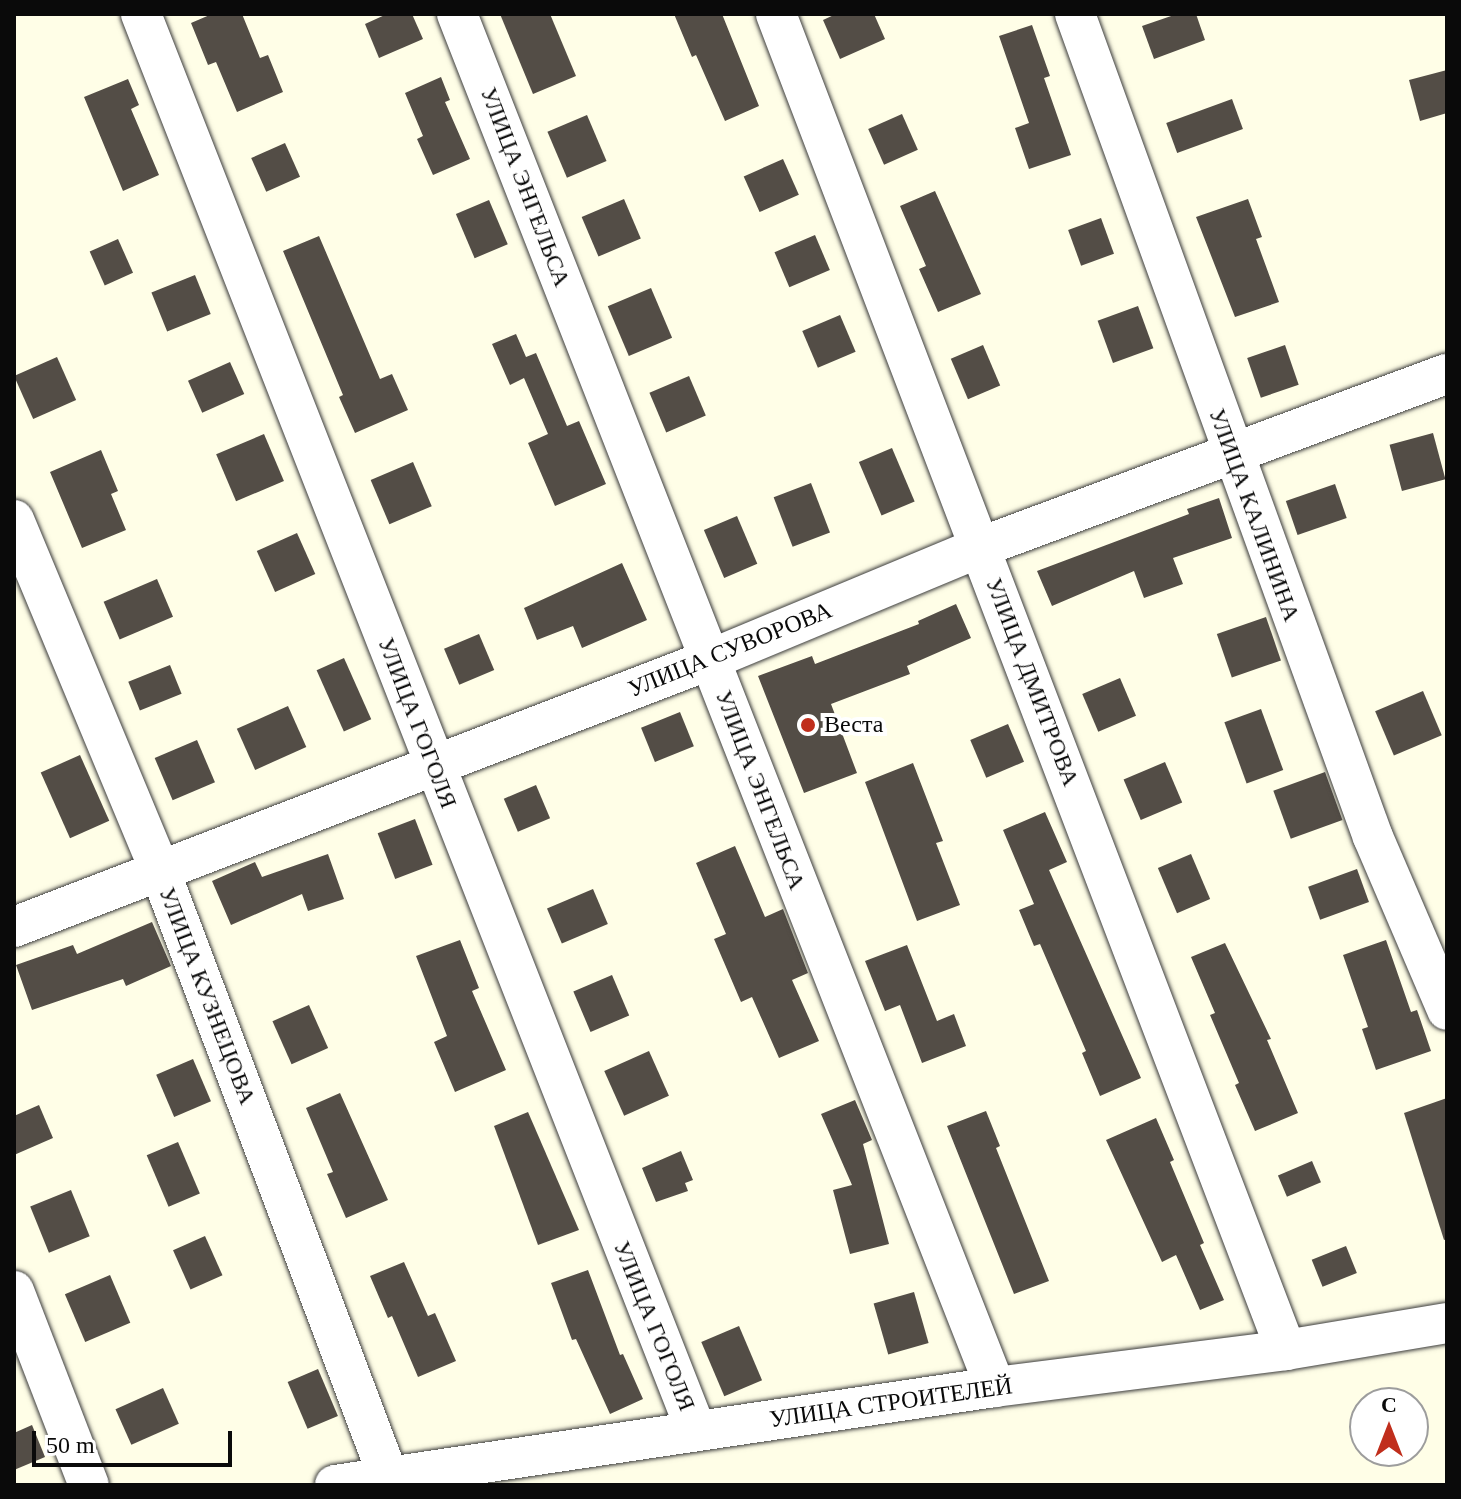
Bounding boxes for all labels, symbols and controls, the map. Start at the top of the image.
street label: УЛИЦА ЭНГЕЛЬСА [474,83,576,291]
street label: УЛИЦА КАЛИНИНА [1202,404,1306,626]
street label: УЛИЦА ДМИТРОВА [979,574,1085,790]
street label: УЛИЦА СУВОРОВА [624,596,836,704]
street label: УЛИЦА ГОГОЛЯ [371,633,463,813]
street label: УЛИЦА ЭНГЕЛЬСА [709,686,811,894]
place label: Веста [824,711,883,739]
marker: Веста [799,716,817,734]
street label: УЛИЦА КУЗНЕЦОВА [152,883,262,1109]
street label: УЛИЦА ГОГОЛЯ [607,1237,701,1415]
street label: УЛИЦА СТРОИТЕЛЕЙ [768,1372,1014,1434]
north arrow [1349,1387,1429,1467]
text: С [1381,1392,1397,1417]
scale bar [36,1415,236,1465]
text: 50 m [46,1432,95,1458]

